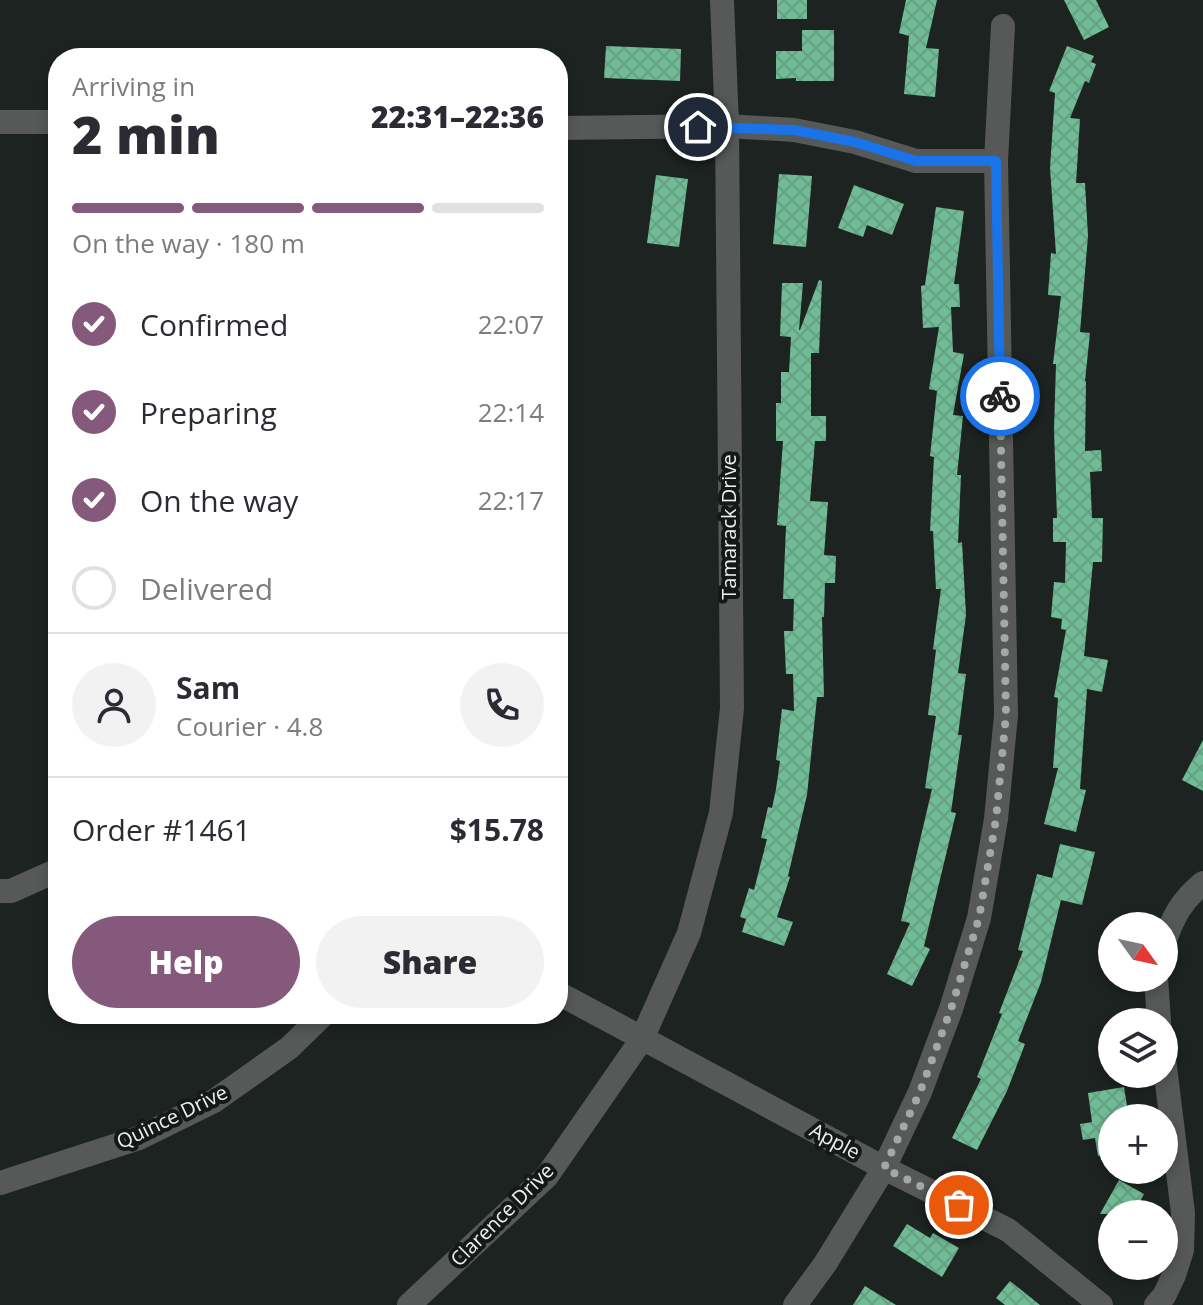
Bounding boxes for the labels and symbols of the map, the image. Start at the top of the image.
pin [664,93,732,161]
courier [960,356,1040,436]
street label: Tamarack Drive [715,454,742,600]
north arrow [1098,912,1178,992]
street label: Quince Drive [112,1078,232,1155]
street label: Apple [805,1116,865,1165]
street label: Clarence Drive [444,1157,559,1272]
pin [925,1171,993,1239]

